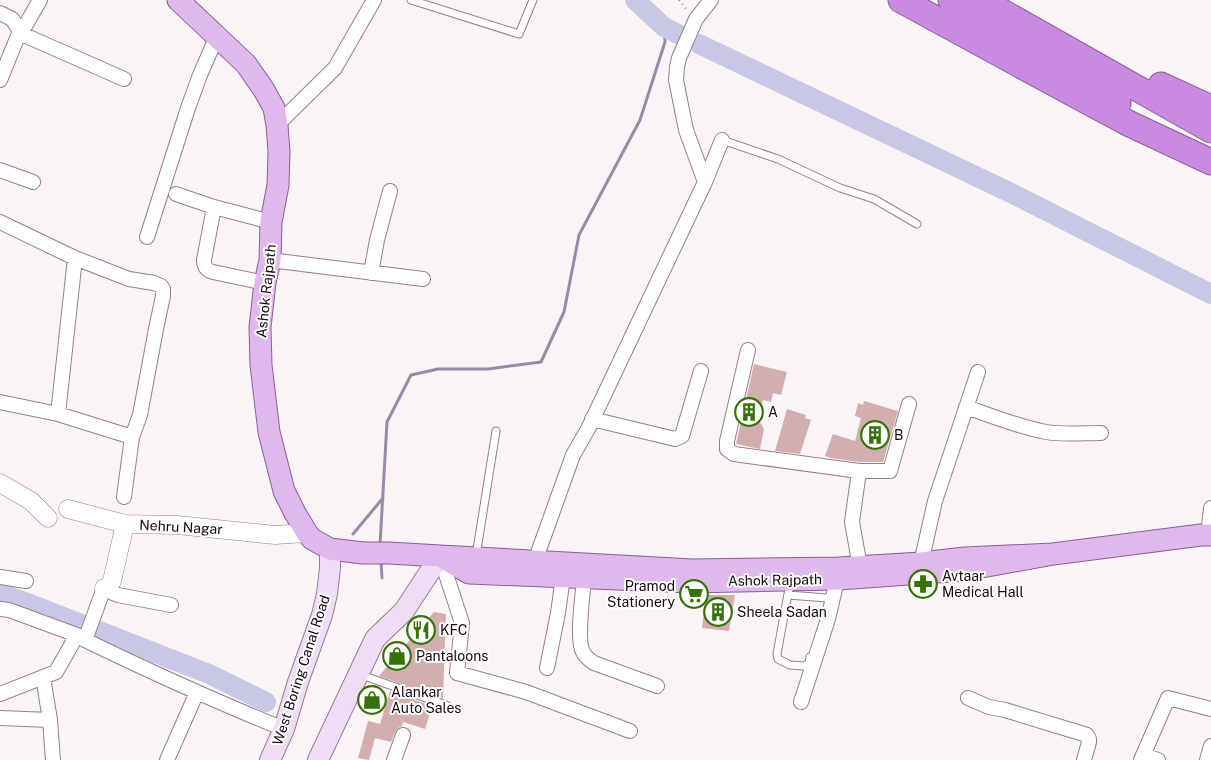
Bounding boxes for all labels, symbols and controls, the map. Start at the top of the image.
street label: Ashok Rajpath [253,243,279,339]
building icon: A [734,397,764,427]
place label: A [768,404,778,420]
building icon: B [860,420,890,450]
place label: B [894,427,903,443]
street label: Nehru Nagar [139,517,223,537]
place label: Avtaar Medical Hall [942,568,1024,600]
pharmacy icon: Avtaar Medical Hall [908,569,938,599]
street label: Ashok Rajpath [728,571,822,589]
place label: Pramod Stationery [607,578,676,610]
supermarket icon: Pramod Stationery [679,579,709,609]
street label: West Boring Canal Road [269,593,333,747]
building icon: Sheela Sadan [703,597,733,627]
place label: Sheela Sadan [737,604,827,620]
restaurant icon: KFC [406,615,436,645]
place label: KFC [440,622,468,638]
shop icon: Pantaloons [382,641,412,671]
place label: Pantaloons [416,648,488,664]
place label: Alankar Auto Sales [391,684,461,716]
shop icon: Alankar Auto Sales [357,685,387,715]

